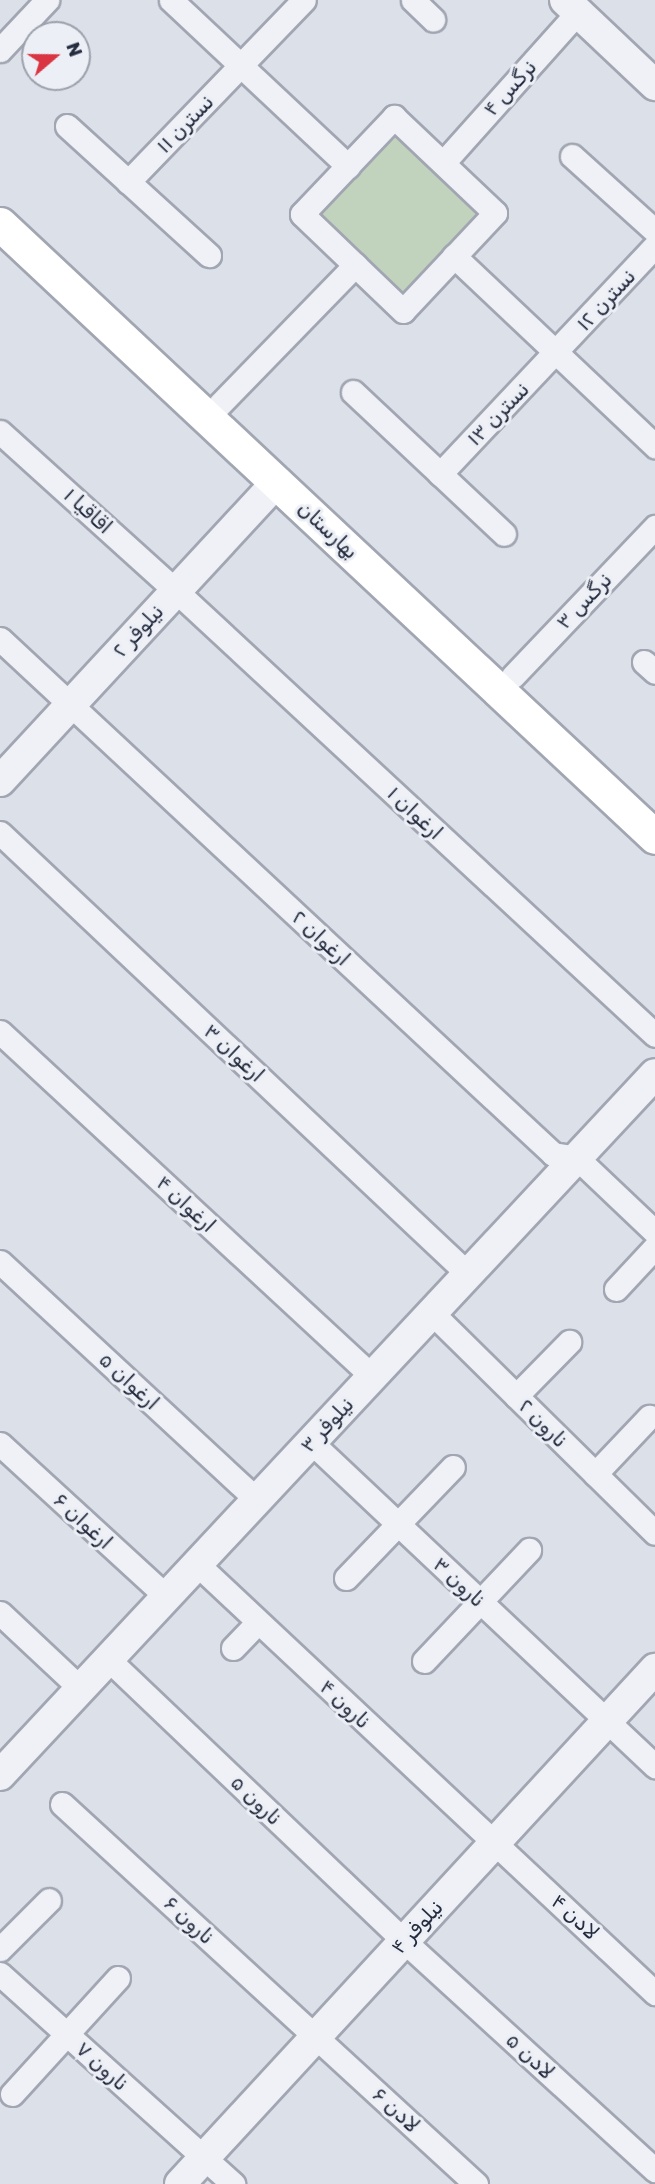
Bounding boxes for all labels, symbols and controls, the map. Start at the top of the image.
north arrow [21,21,91,91]
text: N [61,39,87,60]
street label: نرگس ۴ [478,55,542,121]
street label: نسترن ۱۱ [151,90,219,158]
street label: نسترن ۱۲ [571,264,641,336]
street label: نسترن ۱۳ [462,377,534,451]
street label: اقاقیا ۱ [59,483,117,539]
street label: بهارستان [293,496,363,564]
street label: نرگس ۳ [551,567,617,635]
street label: نیلوفر ۲ [107,599,169,663]
street label: ارغوان ۱ [382,781,448,845]
street label: ارغوان ۲ [287,905,355,971]
street label: ارغوان ۳ [198,1019,270,1087]
street label: ارغوان ۴ [151,1170,221,1238]
street label: ارغوان ۵ [94,1347,164,1415]
street label: نیلوفر ۳ [295,1392,359,1458]
street label: نارون ۲ [513,1393,573,1453]
street label: ارغوان ۶ [48,1487,118,1555]
street label: نارون ۳ [428,1552,490,1612]
street label: نارون ۴ [314,1674,376,1734]
street label: نارون ۵ [225,1770,287,1830]
street label: لادن ۴ [546,1889,604,1945]
street label: نارون ۶ [159,1891,219,1949]
street label: نیلوفر ۴ [386,1895,448,1959]
street label: لادن ۵ [500,2027,560,2085]
street label: نارون ۷ [71,2036,133,2096]
street label: لادن ۶ [367,2082,425,2138]

